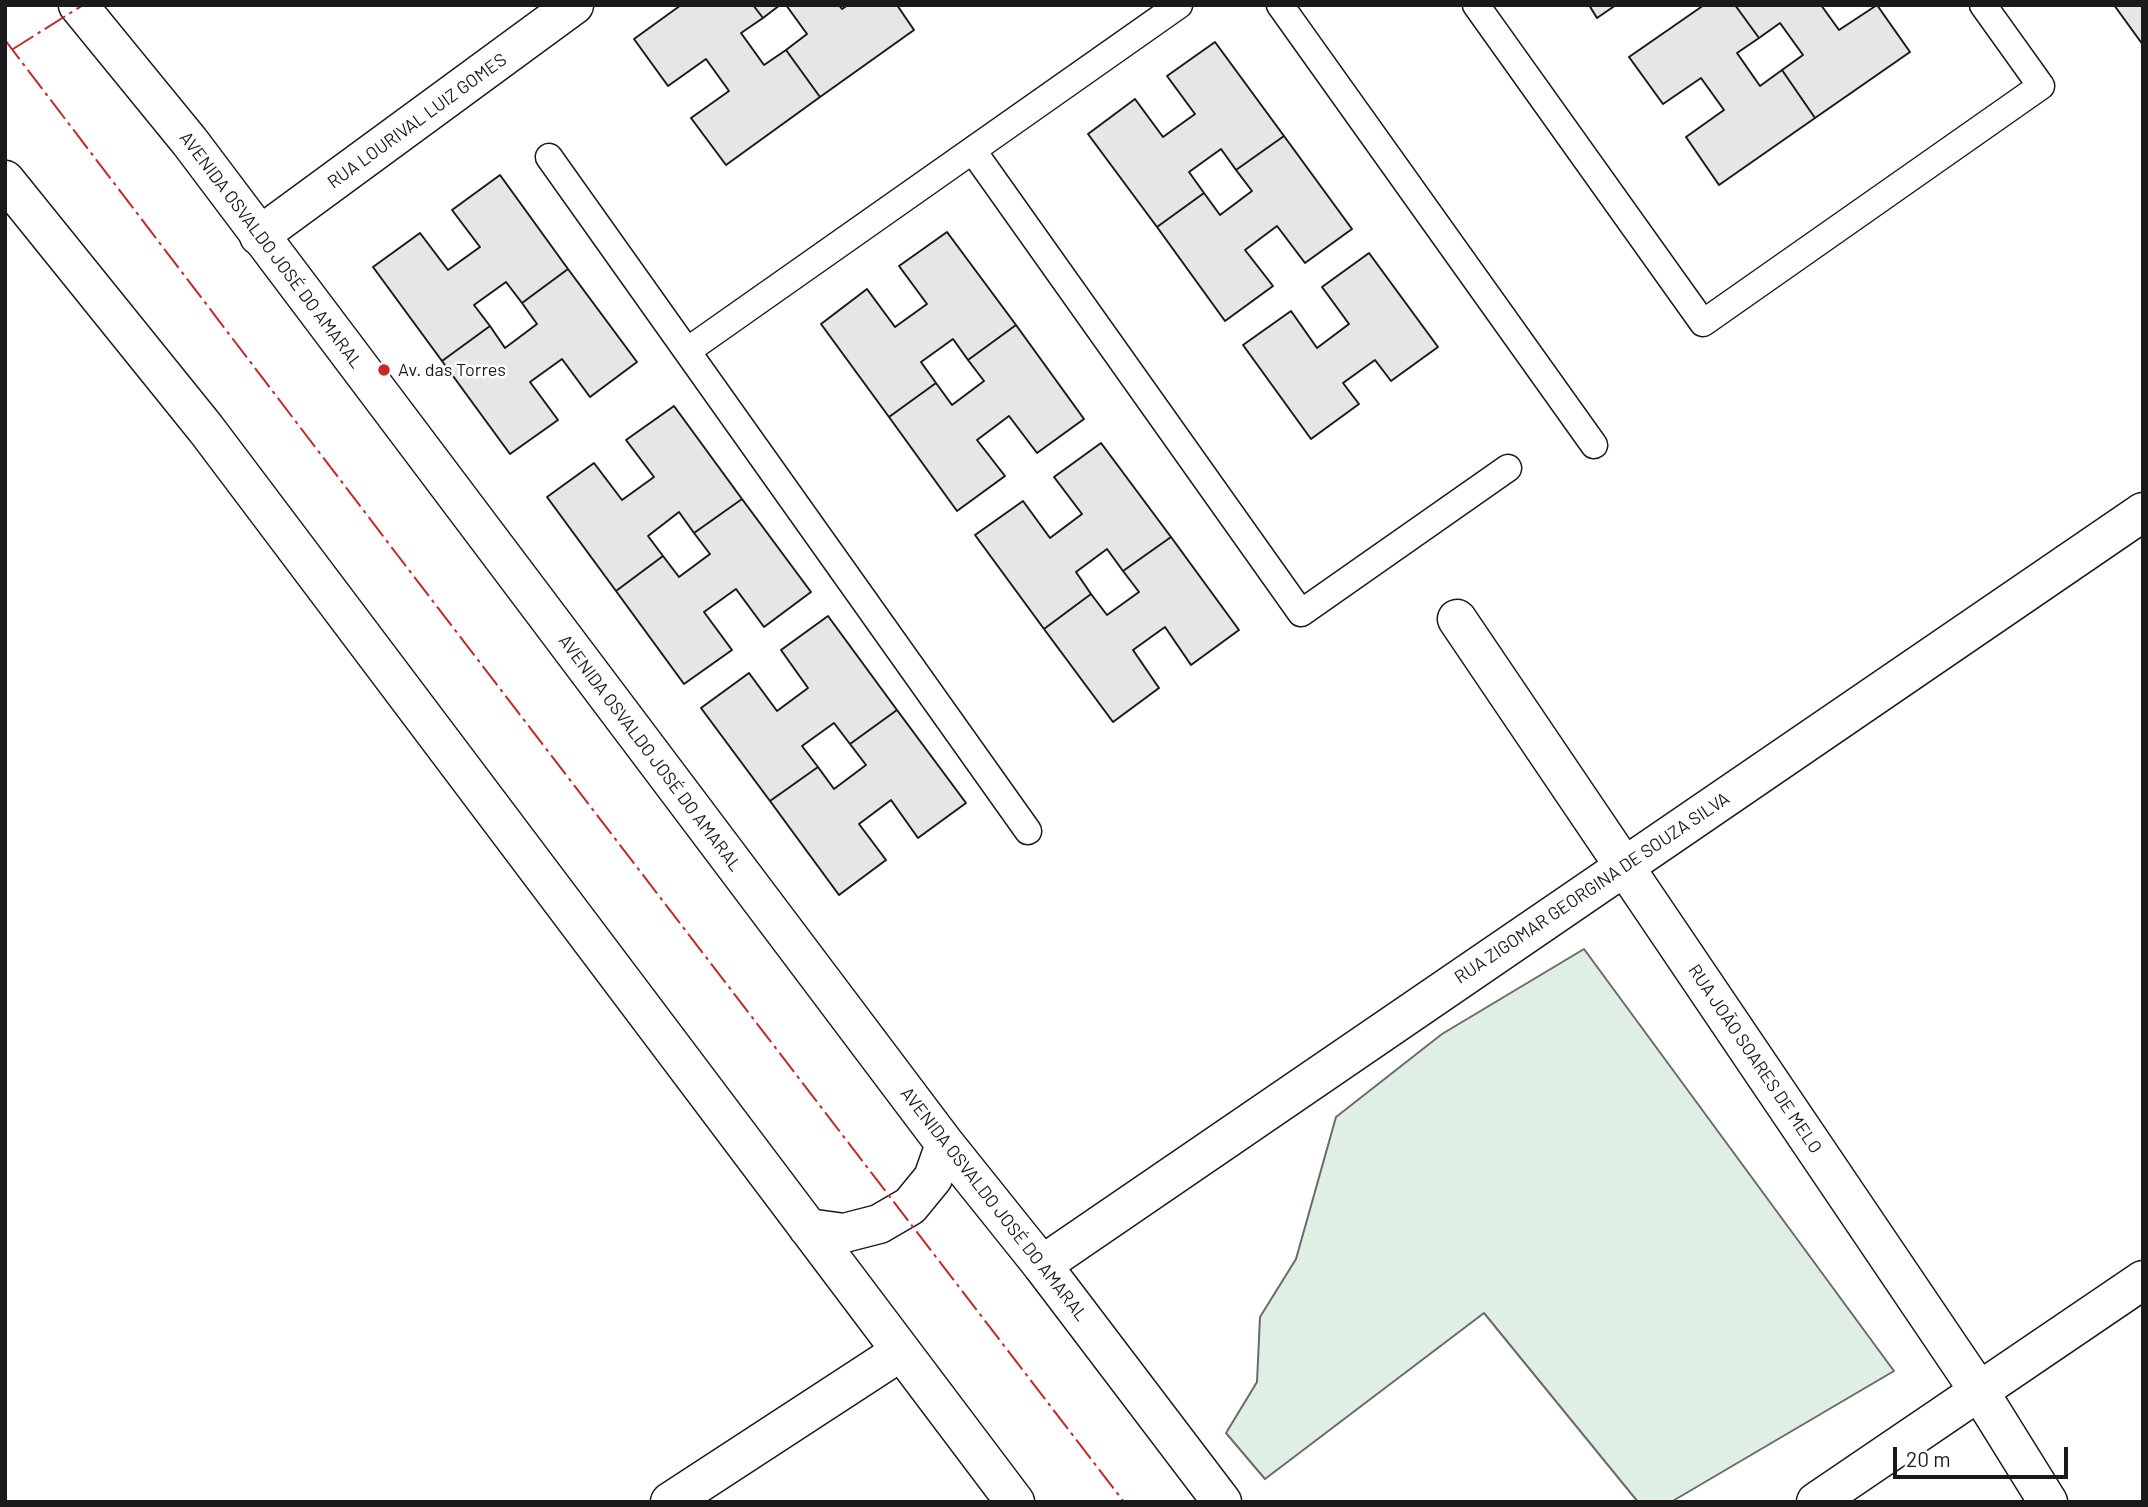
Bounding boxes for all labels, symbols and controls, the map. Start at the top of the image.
street label: RUA LOURIVAL LUIZ GOMES [323,49,511,193]
street label: AVENIDA OSVALDO JOSÉ DO AMARAL [175,127,367,373]
place label: Av. das Torres [398,359,506,381]
marker: Av. das Torres [376,362,392,378]
street label: AVENIDA OSVALDO JOSÉ DO AMARAL [554,630,746,876]
street label: RUA ZIGOMAR GEORGINA DE SOUZA SILVA [1450,788,1734,988]
street label: RUA JOÃO SOARES DE MELO [1684,960,1826,1158]
street label: AVENIDA OSVALDO JOSÉ DO AMARAL [896,1083,1092,1325]
scale bar [1896,1434,2071,1478]
text: 20 m [1906,1446,1951,1471]

